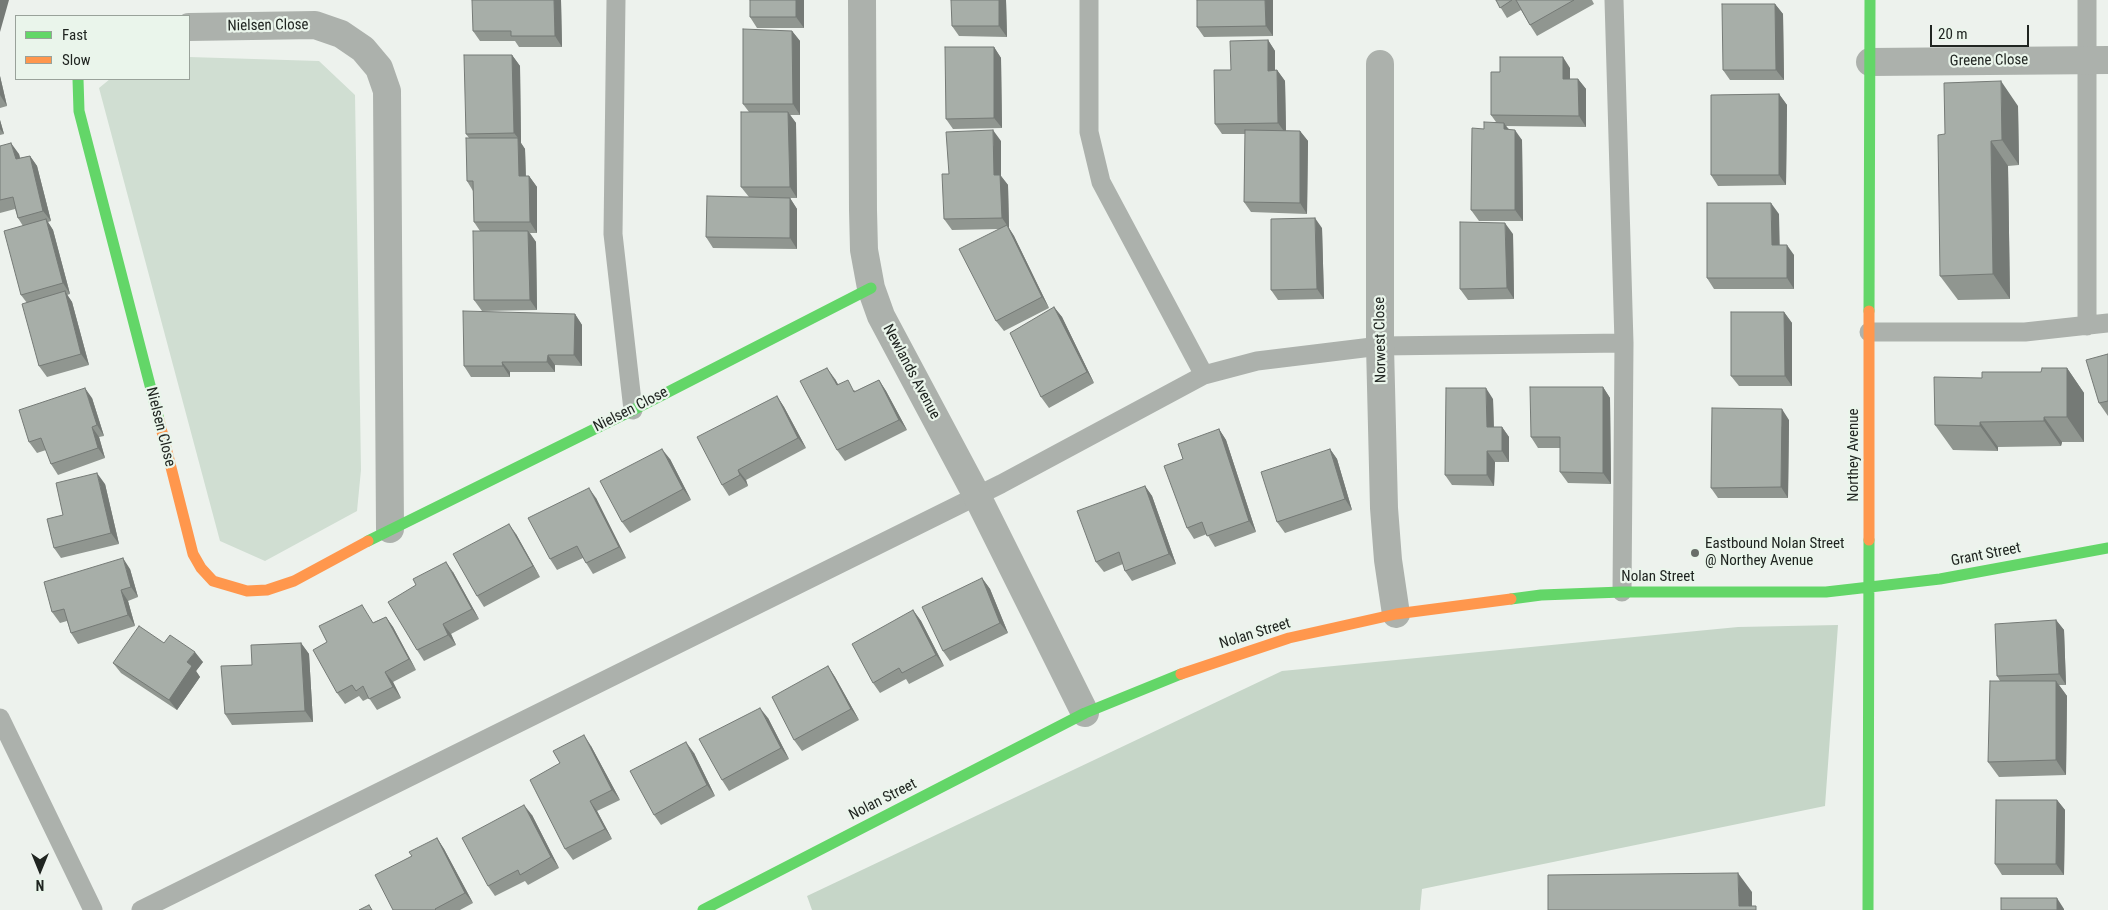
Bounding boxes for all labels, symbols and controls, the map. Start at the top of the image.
legend [15,15,190,80]
scale bar [1933,15,2032,47]
street label: Nielsen Close [227,16,309,36]
text: 20 m [1938,25,1968,43]
text: Fast [62,26,87,44]
text: Slow [62,51,91,69]
street label: Greene Close [1950,51,2028,71]
street label: Norwest Close [1371,297,1391,383]
street label: Newlands Avenue [878,321,944,423]
street label: Nielsen Close [591,384,671,436]
street label: Nielsen Close [141,385,179,469]
street label: Northey Avenue [1845,408,1863,502]
place label: Eastbound Nolan Street @ Northey Avenue [1705,535,1845,570]
street label: Grant Street [1950,539,2022,571]
marker: Eastbound Nolan Street @ Northey Avenue [1689,547,1701,559]
street label: Nolan Street [1621,568,1695,586]
street label: Nolan Street [1217,615,1293,653]
street label: Nolan Street [846,775,920,825]
north arrow [15,845,65,895]
text: N [36,877,44,893]

